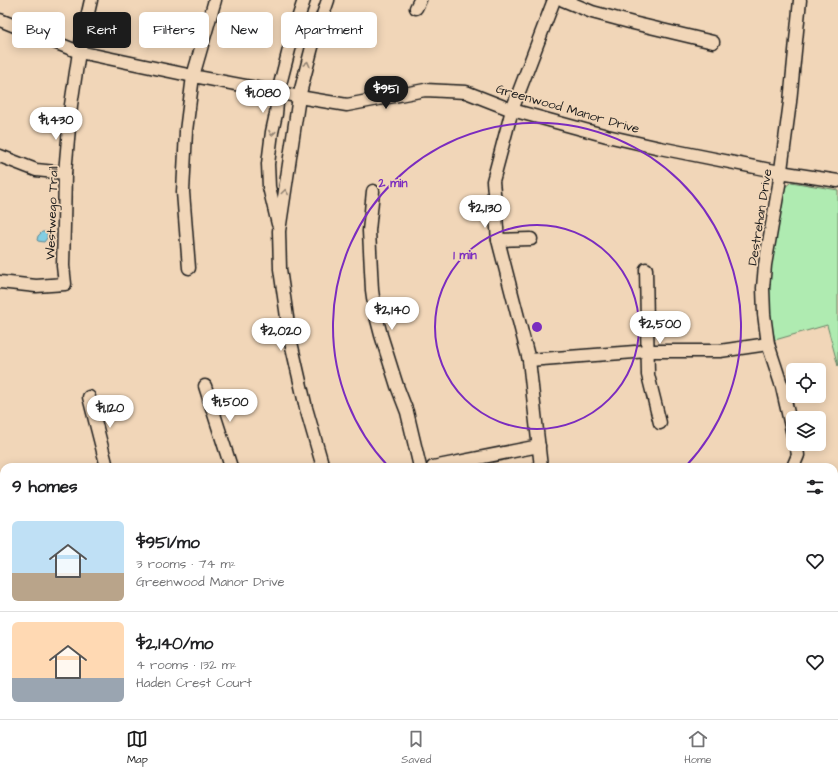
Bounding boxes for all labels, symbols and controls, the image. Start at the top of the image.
chip: Buy [12,12,65,48]
chip: Rent [73,12,131,48]
chip: Filters [139,12,209,48]
chip: New [217,12,273,48]
chip: Apartment [281,12,377,48]
one-way arrow [303,61,311,67]
pin: $951 [362,76,410,110]
pin: $1,080 [230,80,296,114]
text: $951 [373,80,399,98]
street label: Greenwood Manor Drive [494,80,642,138]
text: $1,080 [245,84,281,102]
pin: $1,430 [23,107,89,141]
text: $1,430 [39,111,73,129]
one-way arrow [268,130,277,136]
street label: Westwego Trail [41,166,64,260]
street label: Destrehan Drive [743,168,777,267]
text: 2 min [378,175,407,192]
one-way arrow [280,189,289,195]
pin: $2,130 [452,195,518,229]
text: $2,130 [468,199,502,217]
text: 1 min [453,247,477,264]
pin: $2,140 [359,297,425,331]
text: $2,140 [374,301,410,319]
pin: $2,500 [627,311,693,345]
text: $2,500 [639,315,681,333]
pin: $2,020 [248,318,314,352]
centre of rings [530,320,544,334]
text: $2,020 [261,322,301,340]
map controls [786,363,826,451]
button: locate [786,363,826,403]
pin: $1,500 [197,389,263,423]
text: $1,500 [212,393,248,411]
pin: $1,120 [77,395,143,429]
text: $1,120 [96,399,124,417]
button: layers [786,411,826,451]
text: 9 homes [12,475,77,499]
icon: filters [804,476,826,498]
text: $951/mo [136,531,200,555]
icon: home [44,537,92,585]
icon: heart [804,550,826,572]
text: 3 rooms · 74 m² [136,555,236,573]
text: Greenwood Manor Drive [136,573,285,591]
text: $2,140/mo [136,632,213,656]
icon: home [44,638,92,686]
icon: heart [804,651,826,673]
text: 4 rooms · 132 m² [136,656,237,674]
text: Haden Crest Court [136,674,252,692]
tab: Map [126,728,148,767]
tab: Saved [401,728,431,767]
tab: Home [684,728,712,767]

